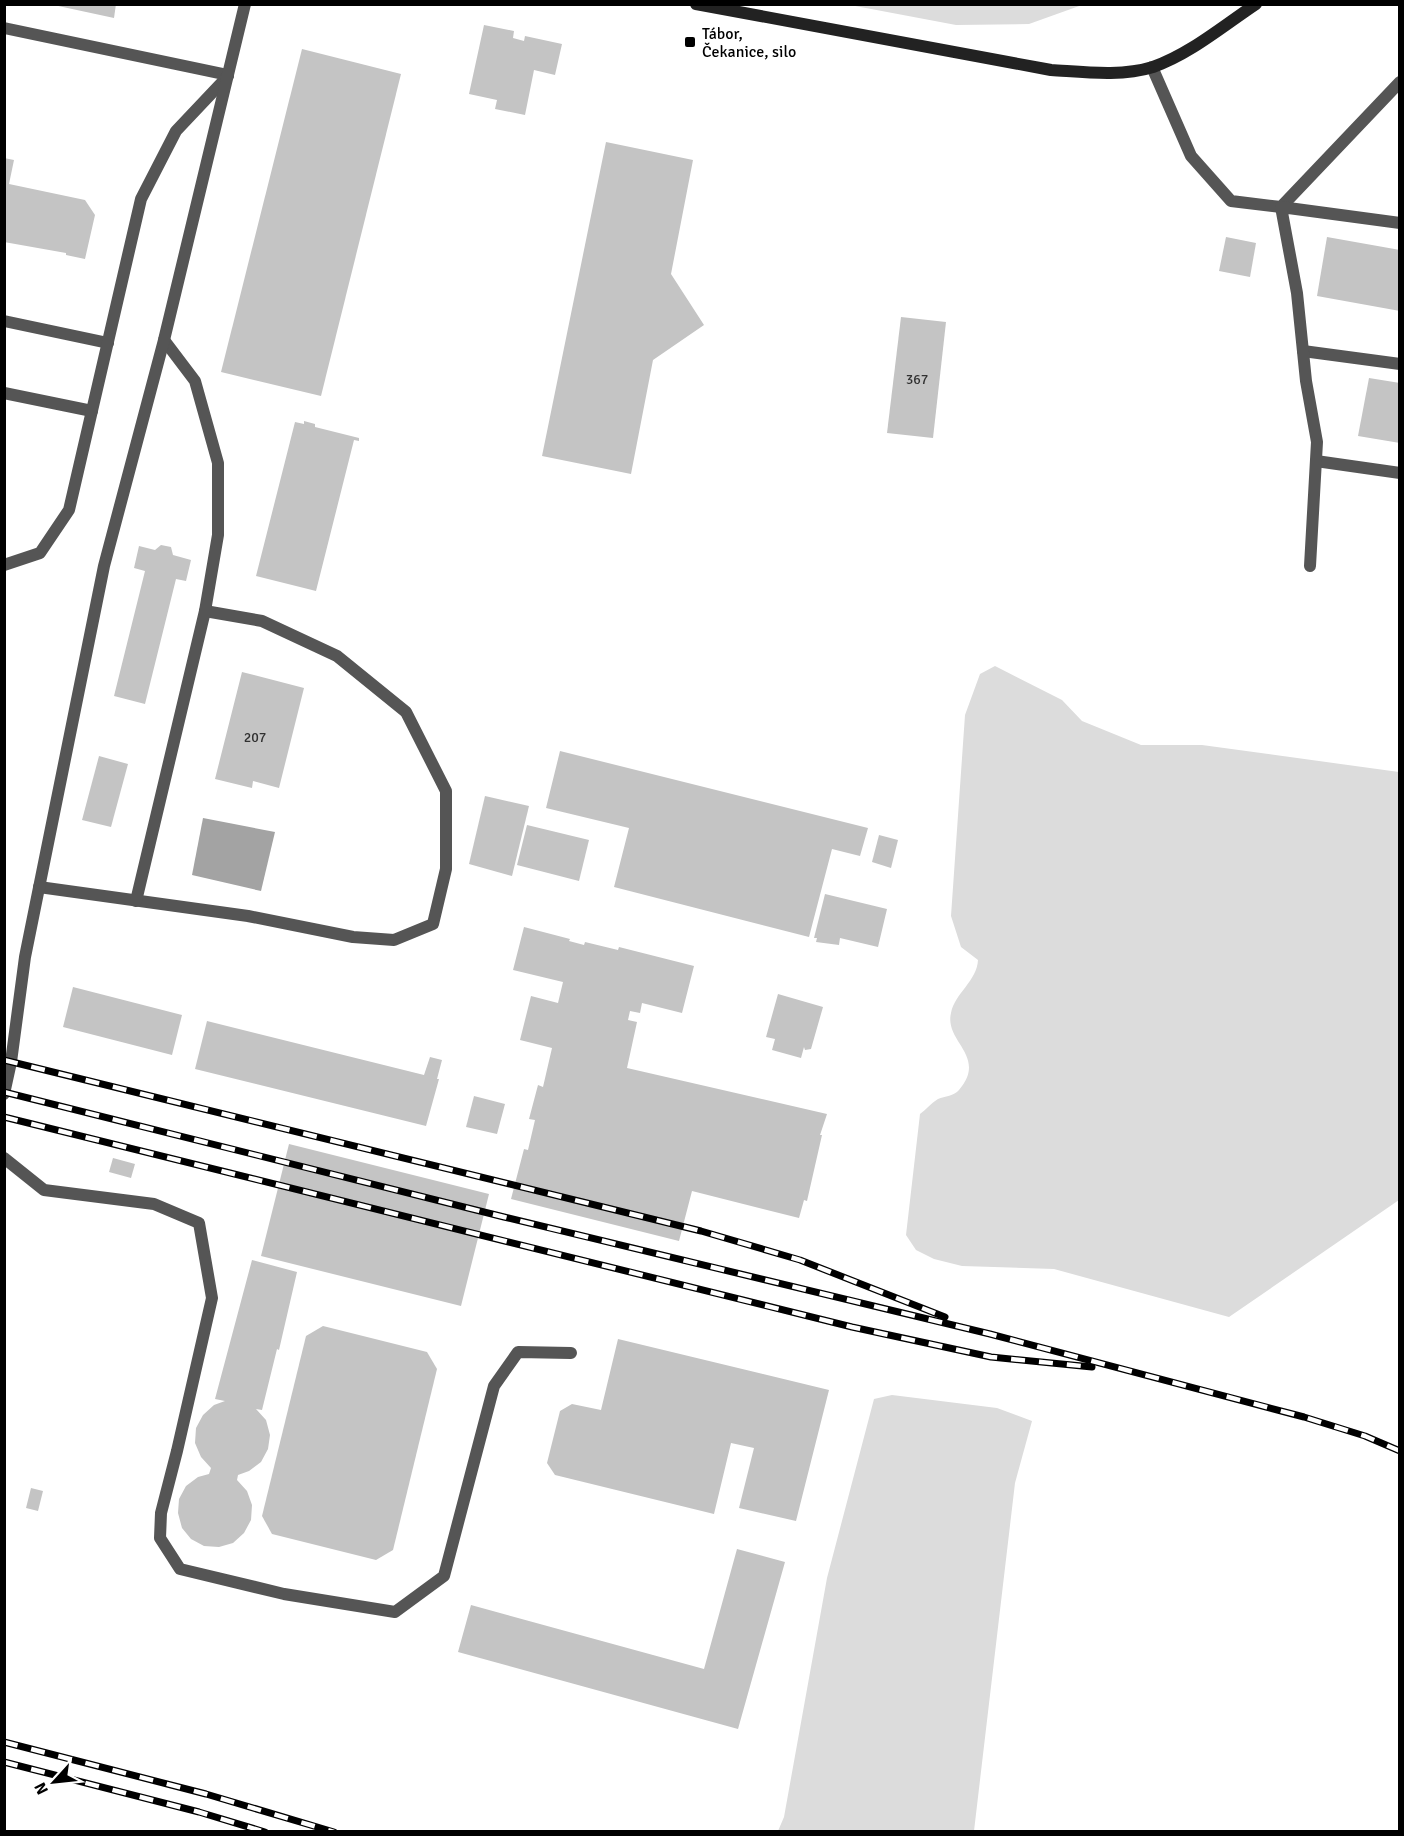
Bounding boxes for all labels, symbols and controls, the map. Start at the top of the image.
place label: Tábor, Čekanice, silo [702,24,796,62]
marker: Tábor, Čekanice, silo [683,35,697,49]
house number: 367 [906,371,928,388]
house number: 207 [244,729,266,746]
north arrow [24,1752,84,1812]
text: N [30,1779,53,1798]

